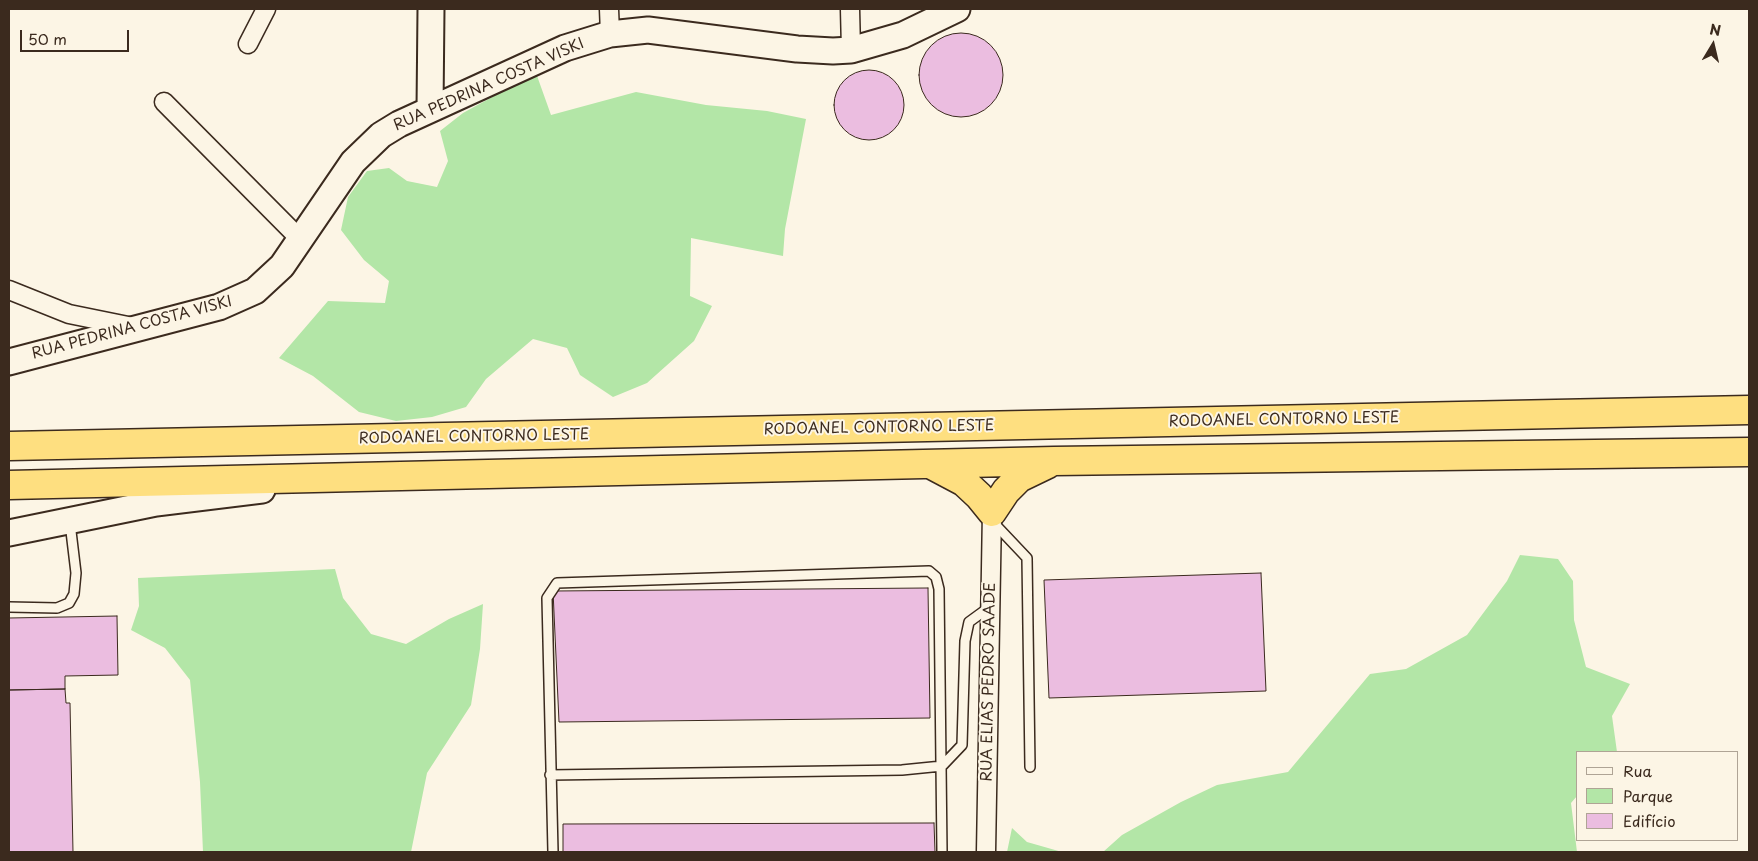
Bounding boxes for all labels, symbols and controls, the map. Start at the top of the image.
text: N [1708,18,1723,41]
scale bar [22,20,131,52]
north arrow [1688,20,1738,70]
text: 50 m [28,27,67,50]
street label: RUA PEDRINA COSTA VISKI [391,35,587,135]
street label: RUA PEDRINA COSTA VISKI [30,293,234,363]
street label: RODOANEL CONTORNO LESTE [1168,409,1400,431]
street label: RODOANEL CONTORNO LESTE [763,417,995,439]
street label: RODOANEL CONTORNO LESTE [358,426,590,448]
street label: RUA ELIAS PEDRO SAADE [978,582,1000,782]
legend [1576,751,1738,841]
text: Rua [1623,759,1652,782]
text: Parque [1623,784,1673,807]
text: Edifício [1623,809,1676,832]

